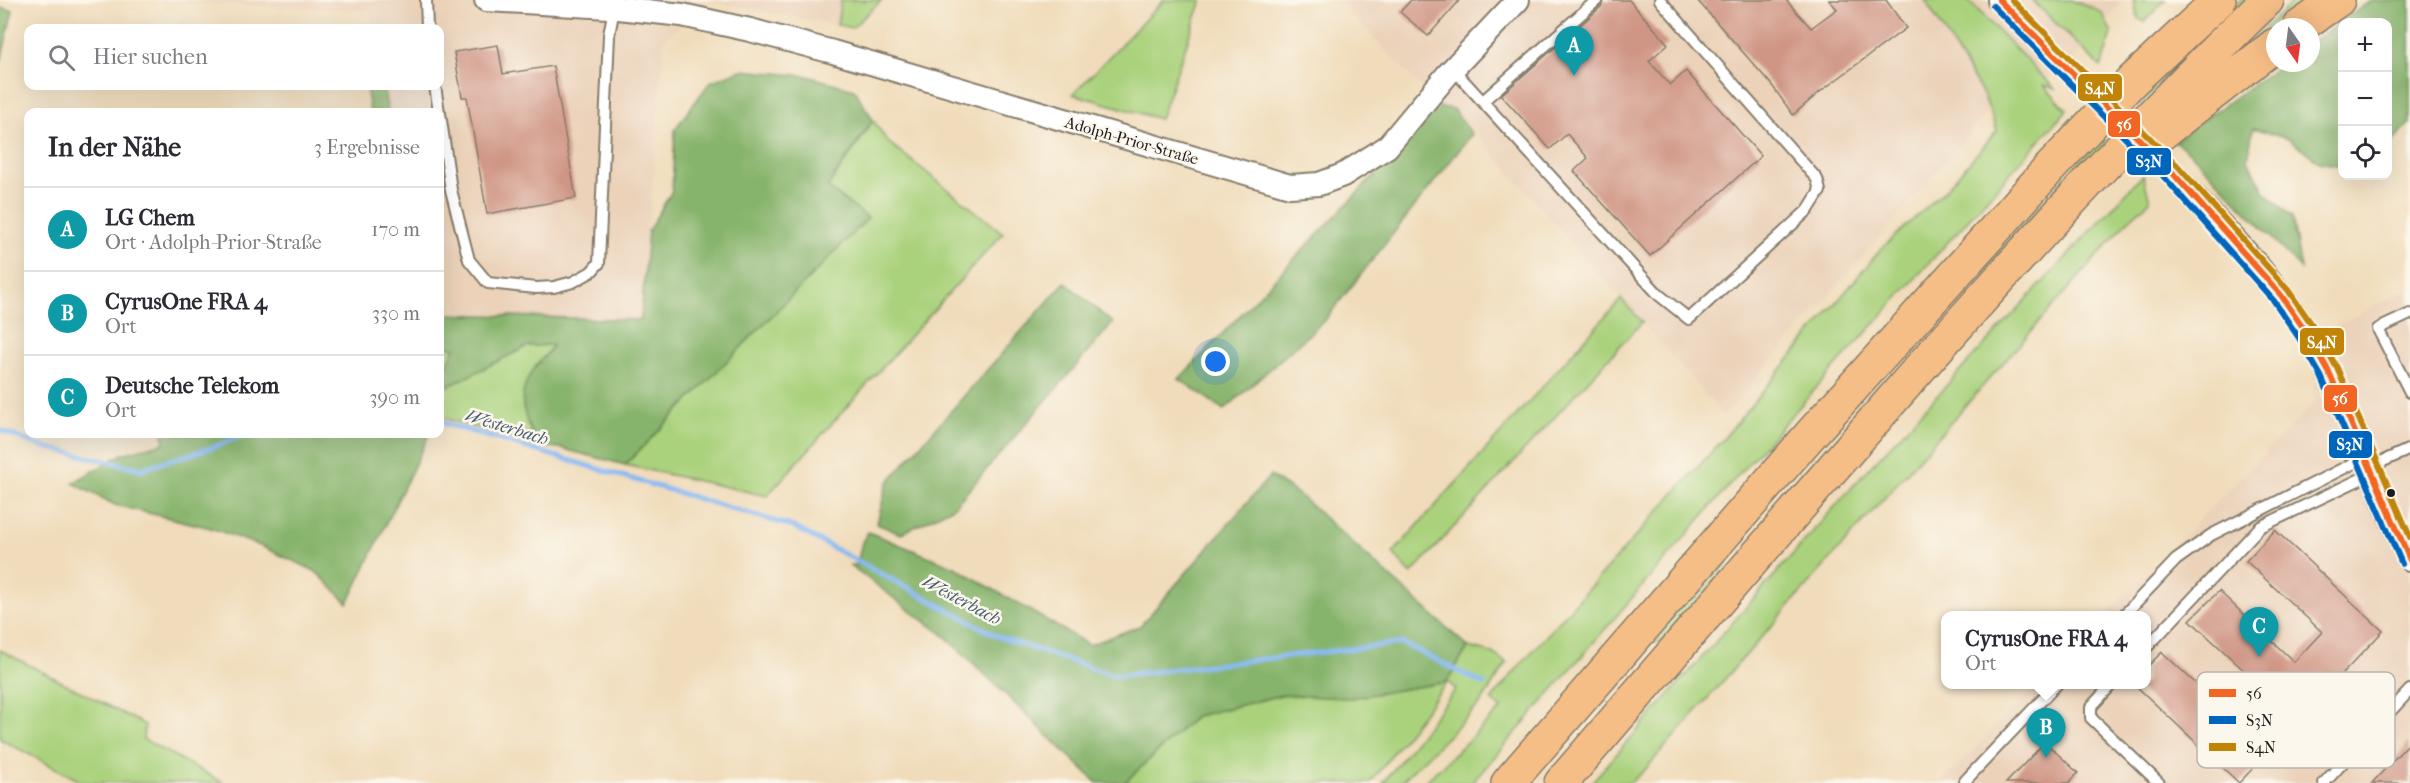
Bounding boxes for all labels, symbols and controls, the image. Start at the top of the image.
north arrow [2266,18,2320,72]
map controls [2338,18,2392,180]
button: + [2338,18,2392,72]
search box [24,24,444,90]
pin: A [1554,26,1594,76]
icon: search [45,41,78,74]
text: Hier suchen [93,44,208,70]
button: − [2338,72,2392,126]
line badge: S4N [2077,73,2123,102]
text: S4N [2085,79,2116,99]
line badge: 56 [2107,110,2141,138]
street label: Adolph-Prior-Straße [1062,112,1201,169]
text: 56 [2116,115,2132,134]
button: locate [2338,126,2392,180]
text: In der Nähe [48,132,181,163]
text: 3 Ergebnisse [314,136,420,159]
line badge: S3N [2126,147,2172,176]
text: S3N [2136,152,2163,172]
text: LG Chem [105,205,195,231]
text: A [61,218,74,241]
text: 170 m [371,218,420,241]
text: Ort · Adolph-Prior-Straße [105,231,322,254]
text: CyrusOne FRA 4 [105,289,267,315]
text: B [61,302,74,325]
text: 330 m [372,302,420,325]
text: Ort [105,315,137,338]
line badge: S4N [2299,327,2345,356]
text: S4N [2307,333,2338,353]
your location [1201,347,1230,376]
text: Deutsche Telekom [105,373,279,399]
line badge: 56 [2323,384,2358,413]
text: C [61,386,74,409]
text: 390 m [369,386,420,409]
text: 56 [2332,389,2348,408]
text: Ort [105,399,137,422]
water label: Westerbach [463,405,551,450]
line badge: S3N [2328,430,2373,459]
text: S3N [2337,435,2364,455]
unlabelled marker [2385,487,2397,499]
water label: Westerbach [919,571,1005,630]
pin: C [2240,608,2278,657]
popup [1941,611,2151,689]
text: CyrusOne FRA 4 [1965,626,2127,652]
text: Ort [1965,652,1997,675]
legend [2197,672,2395,768]
text: 56 [2246,684,2262,703]
pin: B [2026,708,2066,758]
text: S3N [2246,711,2273,730]
text: S4N [2246,738,2276,757]

